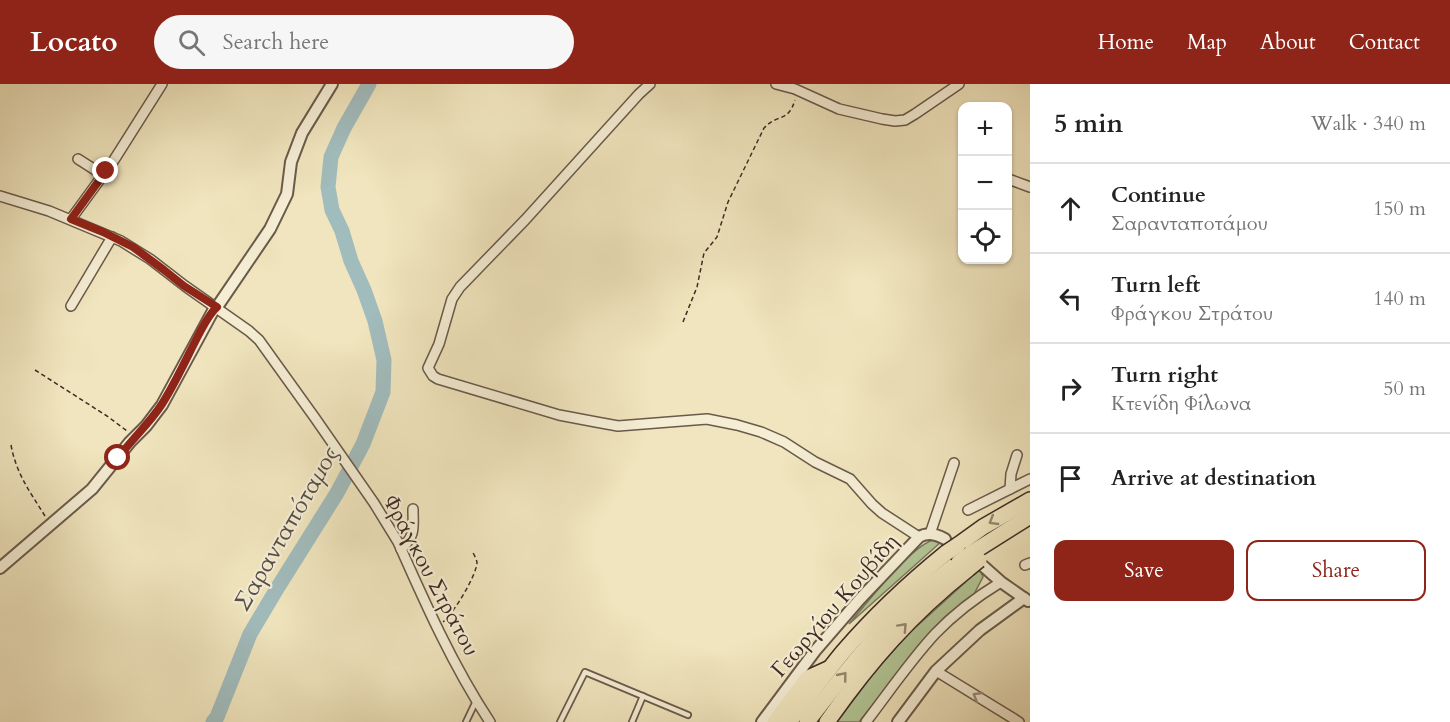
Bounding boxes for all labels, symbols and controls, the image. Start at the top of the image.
search box [154,15,574,69]
text: Locato [30,23,118,61]
icon: search [175,26,208,59]
text: Search here [223,27,329,57]
text: Home [1098,28,1154,57]
text: Map [1187,28,1227,57]
text: About [1260,28,1316,57]
text: Contact [1349,28,1420,57]
map controls [958,102,1012,264]
button: + [958,102,1012,156]
text: 5 min [1054,106,1123,141]
text: Walk · 340 m [1311,110,1426,137]
button: − [958,156,1012,210]
route end [92,157,118,183]
text: Continue [1111,180,1206,210]
icon: ahead [1054,192,1087,225]
text: 150 m [1373,195,1426,222]
button: locate [958,210,1012,264]
text: Σαρανταποτάμου [1111,210,1268,237]
text: Turn left [1111,270,1200,300]
icon: left [1054,282,1087,315]
text: 140 m [1373,285,1426,312]
text: Φράγκου Στράτου [1111,300,1273,327]
text: Turn right [1111,360,1218,390]
icon: right [1054,372,1087,405]
text: 50 m [1383,375,1426,402]
text: Κτενίδη Φίλωνα [1111,390,1251,417]
water label: Σαρανταπόταμος [226,440,347,616]
route start [104,444,130,470]
icon: arrive [1054,462,1087,495]
text: Arrive at destination [1111,463,1316,493]
street label: Φράγκου Στράτου [376,490,486,661]
one-way arrow [989,514,999,526]
street label: Γεωργίου Κουβίδη [764,528,905,684]
button: Save [1054,540,1234,601]
button: Share [1246,540,1426,601]
one-way arrow [896,624,907,634]
one-way arrow [836,672,847,683]
one-way arrow [973,692,983,704]

